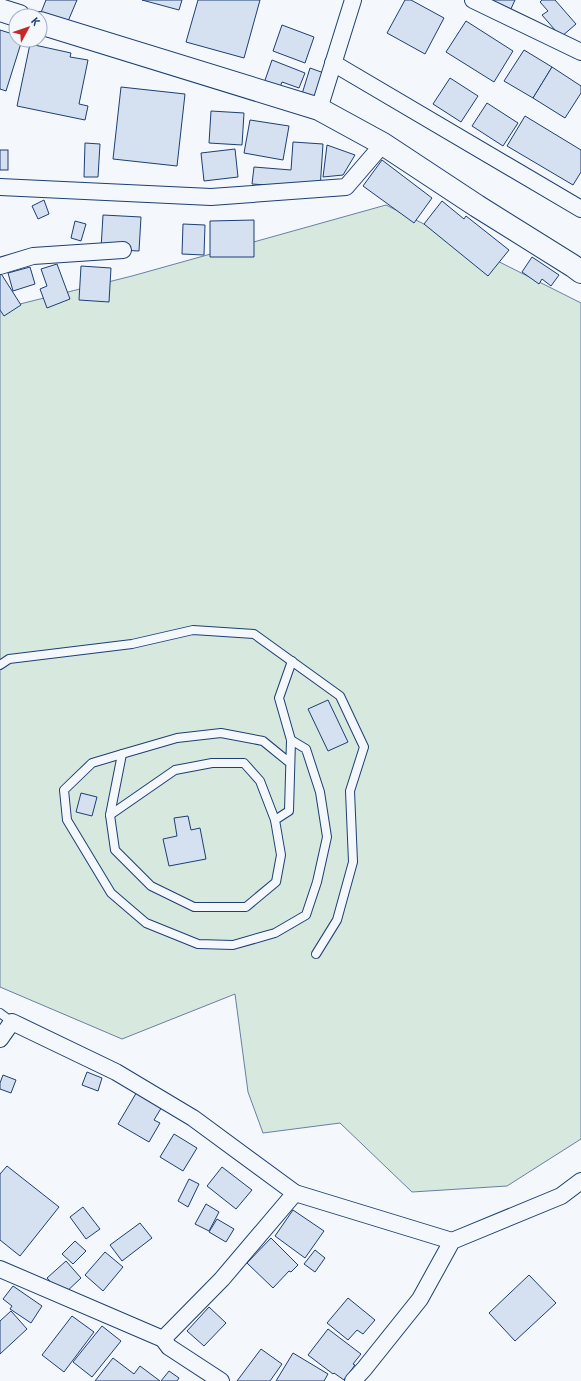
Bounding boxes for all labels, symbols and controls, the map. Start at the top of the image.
north arrow [8,8,48,48]
text: K [28,14,43,29]

